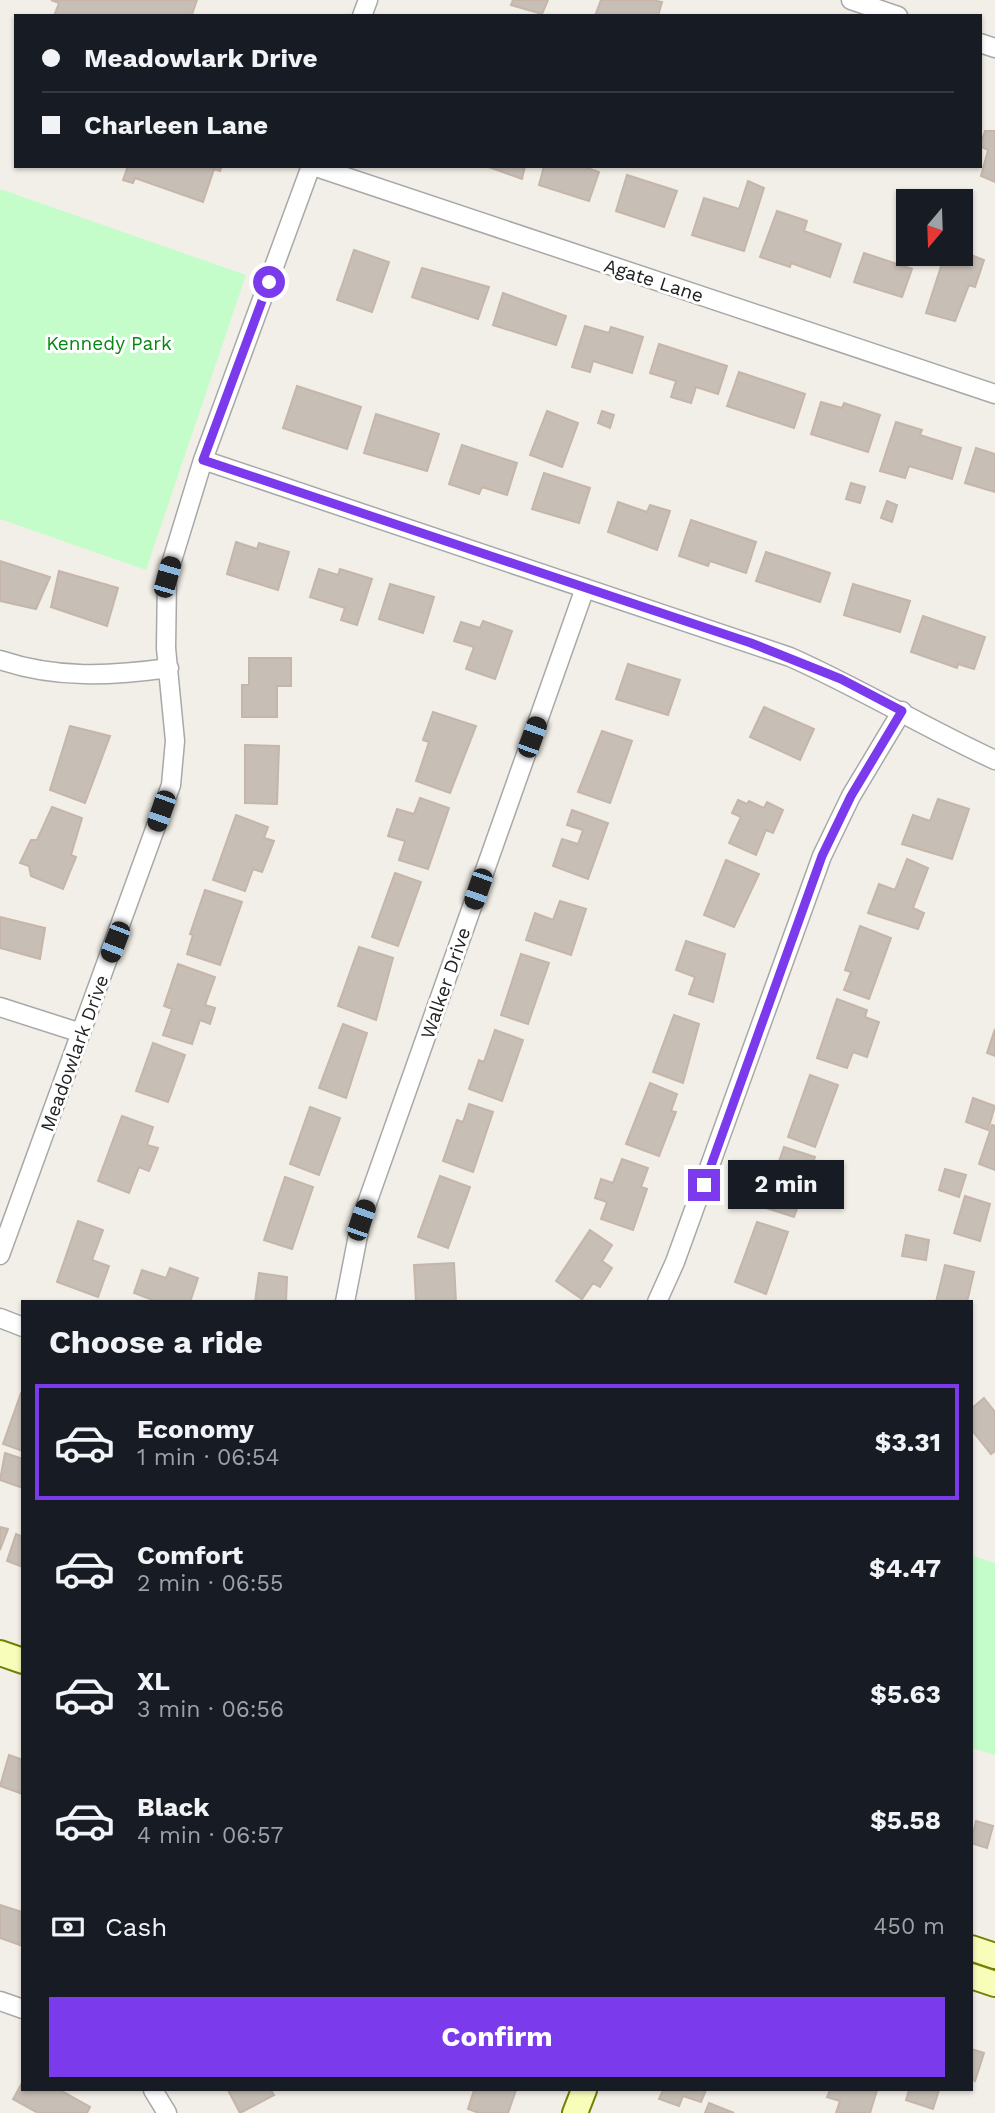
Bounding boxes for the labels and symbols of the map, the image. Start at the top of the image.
north arrow [896,189,973,266]
street label: Agate Lane [601,254,707,307]
route start [253,266,285,298]
park label: Kennedy Park [46,332,172,355]
car [152,554,183,600]
car [515,714,550,760]
car [145,788,178,834]
car [462,866,495,912]
car [98,919,133,965]
street label: Walker Drive [416,924,475,1042]
street label: Meadowlark Drive [35,972,114,1135]
callout: 2 min [728,1160,844,1210]
route end [688,1169,720,1201]
car [345,1197,378,1243]

